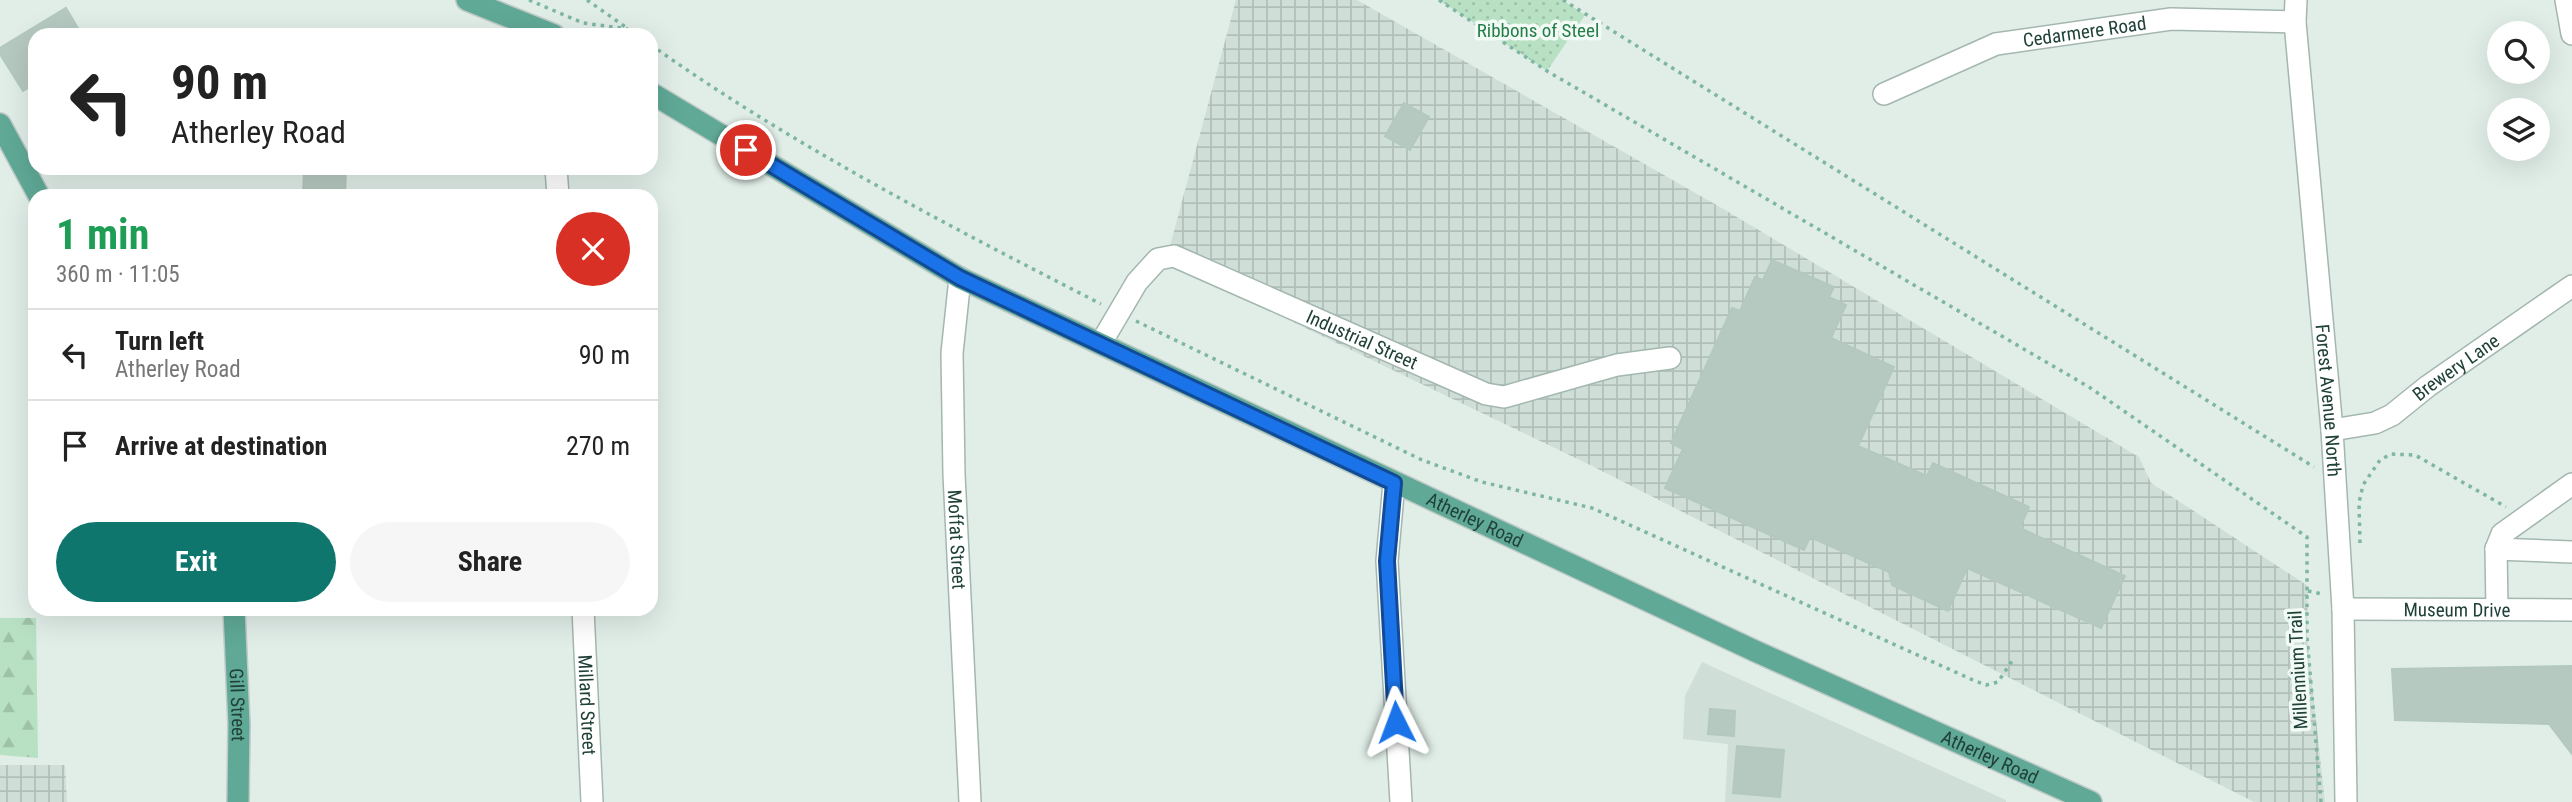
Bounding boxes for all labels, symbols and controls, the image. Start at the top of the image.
street label: Cedarmere Road [2021,11,2148,52]
park label: Ribbons of Steel [1477,19,1599,42]
map controls [2487,21,2550,161]
button: search [2487,21,2550,84]
text: 90 m [171,54,268,111]
icon: left [56,56,147,147]
button: layers [2487,98,2550,161]
text: Atherley Road [171,113,346,151]
pin [716,120,776,180]
icon: arrive [727,131,765,169]
text: 1 min [56,210,149,259]
button: close [556,212,630,286]
text: 360 m · 11:05 [56,261,180,288]
street label: Industrial Street [1303,305,1421,374]
street label: Forest Avenue North [2311,323,2346,478]
text: Turn left [115,326,204,356]
street label: Brewery Lane [2408,329,2503,406]
icon: left [56,336,94,374]
text: 90 m [579,340,630,370]
text: Atherley Road [115,356,241,383]
icon: arrive [56,427,94,465]
text: Arrive at destination [115,431,327,461]
text: 270 m [566,431,630,461]
street label: Atherley Road [1423,487,1527,552]
street label: Moffat Street [943,489,971,590]
button: Exit [56,522,336,602]
button: Share [350,522,630,602]
street label: Museum Drive [2403,598,2511,621]
street label: Millennium Trail [2283,610,2313,730]
street label: Millard Street [574,654,601,756]
street label: Gill Street [225,668,251,742]
position arrow [1359,685,1433,759]
street label: Atherley Road [1938,725,2042,788]

